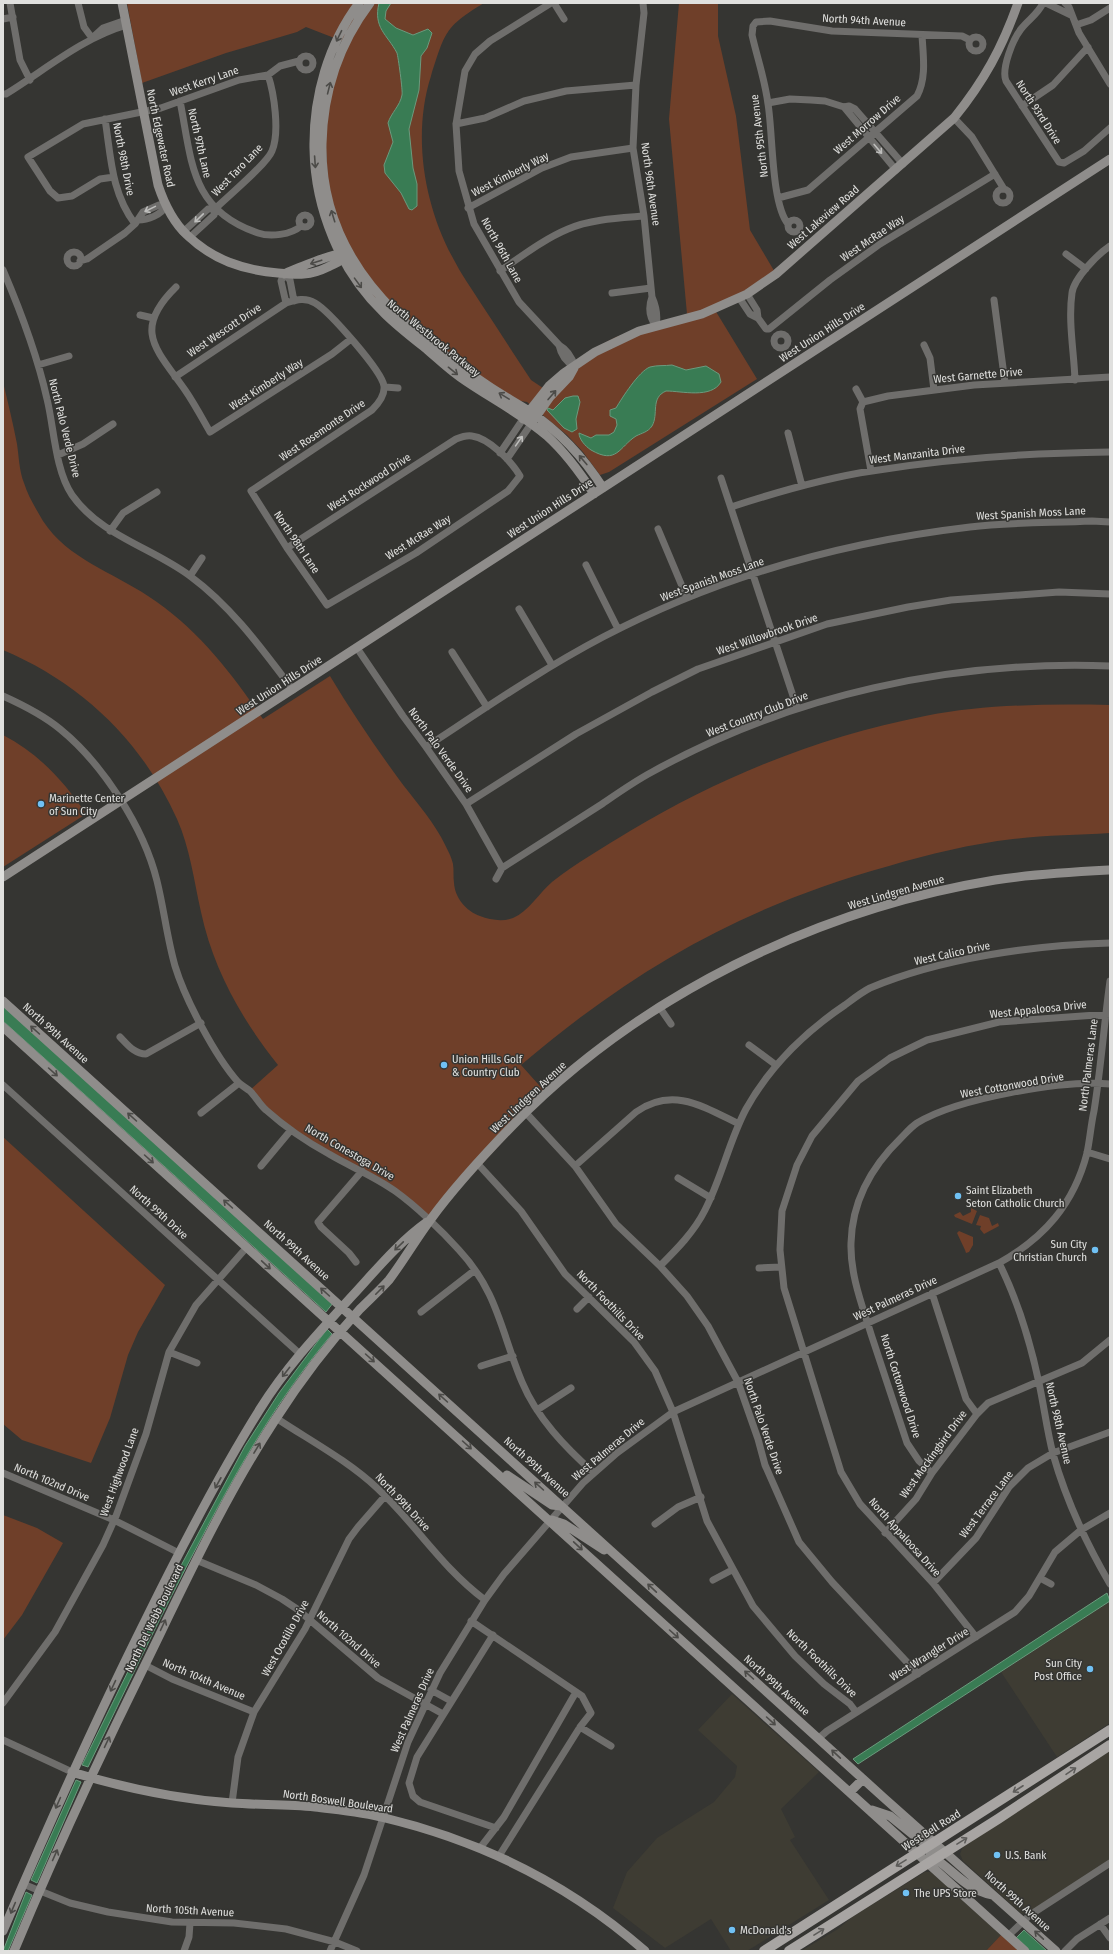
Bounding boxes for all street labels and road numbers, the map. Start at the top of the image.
street label: North 94th Avenue [822,12,906,29]
street label: West Kerry Lane [168,64,240,99]
street label: North 93rd Drive [1013,78,1064,147]
street label: North Edgewater Road [144,88,177,188]
street label: West Morrow Drive [831,92,903,157]
street label: North 95th Avenue [748,94,771,178]
street label: North 97th Lane [185,107,214,179]
street label: North 98th Drive [110,121,137,197]
street label: West Taro Lane [209,141,266,199]
street label: North 96th Avenue [638,142,663,227]
street label: West Kimberly Way [469,149,551,200]
street label: West Lakeview Road [785,183,862,252]
street label: West McRae Way [838,212,907,265]
street label: North 96th Lane [478,215,525,285]
street label: North Westbrook Parkway [385,297,483,380]
street label: West Union Hills Drive [777,300,868,365]
street label: West Wescott Drive [185,301,264,360]
street label: West Kimberly Way [227,356,306,413]
street label: West Garnette Drive [933,365,1023,386]
street label: North Palo Verde Drive [46,377,83,479]
street label: West Rosemonte Drive [277,397,368,464]
street label: West Manzanita Drive [868,442,966,467]
street label: West Rockwood Drive [325,451,413,514]
street label: West Union Hills Drive [505,476,596,541]
street label: West Spanish Moss Lane [976,504,1086,523]
street label: North 98th Lane [271,509,322,576]
street label: West McRae Way [383,512,453,563]
street label: West Spanish Moss Lane [658,555,766,604]
street label: West Willowbrook Drive [715,611,819,658]
street label: West Union Hills Drive [234,653,325,718]
street label: West Country Club Drive [704,689,810,740]
street label: North Palo Verde Drive [406,705,476,795]
street label: West Lindgren Avenue [847,873,946,912]
street label: West Calico Drive [913,939,991,968]
street label: West Appaloosa Drive [989,998,1087,1021]
street label: North 99th Avenue [20,1000,91,1066]
street label: North Palmeras Lane [1076,1018,1101,1112]
street label: West Lindgren Avenue [488,1059,569,1136]
street label: West Cottonwood Drive [959,1070,1065,1101]
street label: North Conestoga Drive [303,1122,397,1183]
street label: North 99th Drive [127,1183,191,1242]
street label: North 99th Avenue [261,1217,332,1283]
street label: North Foothills Drive [574,1267,648,1343]
street label: West Palmeras Drive [851,1273,939,1324]
street label: North Cottonwood Drive [878,1333,923,1440]
street label: North Palo Verde Drive [741,1376,786,1476]
street label: North 98th Avenue [1043,1381,1074,1466]
street label: West Mockingbird Drive [897,1408,970,1501]
street label: West Palmeras Drive [569,1415,647,1484]
street label: West Highwood Lane [97,1426,142,1518]
street label: North 99th Avenue [501,1434,572,1500]
street label: North 102nd Drive [12,1461,91,1504]
street label: West Terrace Lane [957,1468,1016,1541]
street label: North 99th Drive [373,1471,433,1534]
street label: North Appaloosa Drive [866,1495,943,1579]
street label: North Del Webb Boulevard [123,1562,186,1674]
street label: West Ocotillo Drive [259,1598,312,1679]
street label: North 102nd Drive [314,1608,383,1671]
street label: West Wrangler Drive [887,1625,971,1684]
street label: North Foothills Drive [784,1626,860,1700]
street label: North 99th Avenue [741,1652,812,1718]
street label: North 104th Avenue [160,1656,247,1703]
street label: West Palmeras Drive [388,1666,437,1754]
street label: North Boswell Boulevard [282,1787,394,1816]
street label: West Bell Road [899,1807,963,1854]
street label: North 99th Avenue [982,1868,1053,1934]
street label: North 105th Avenue [146,1902,234,1919]

